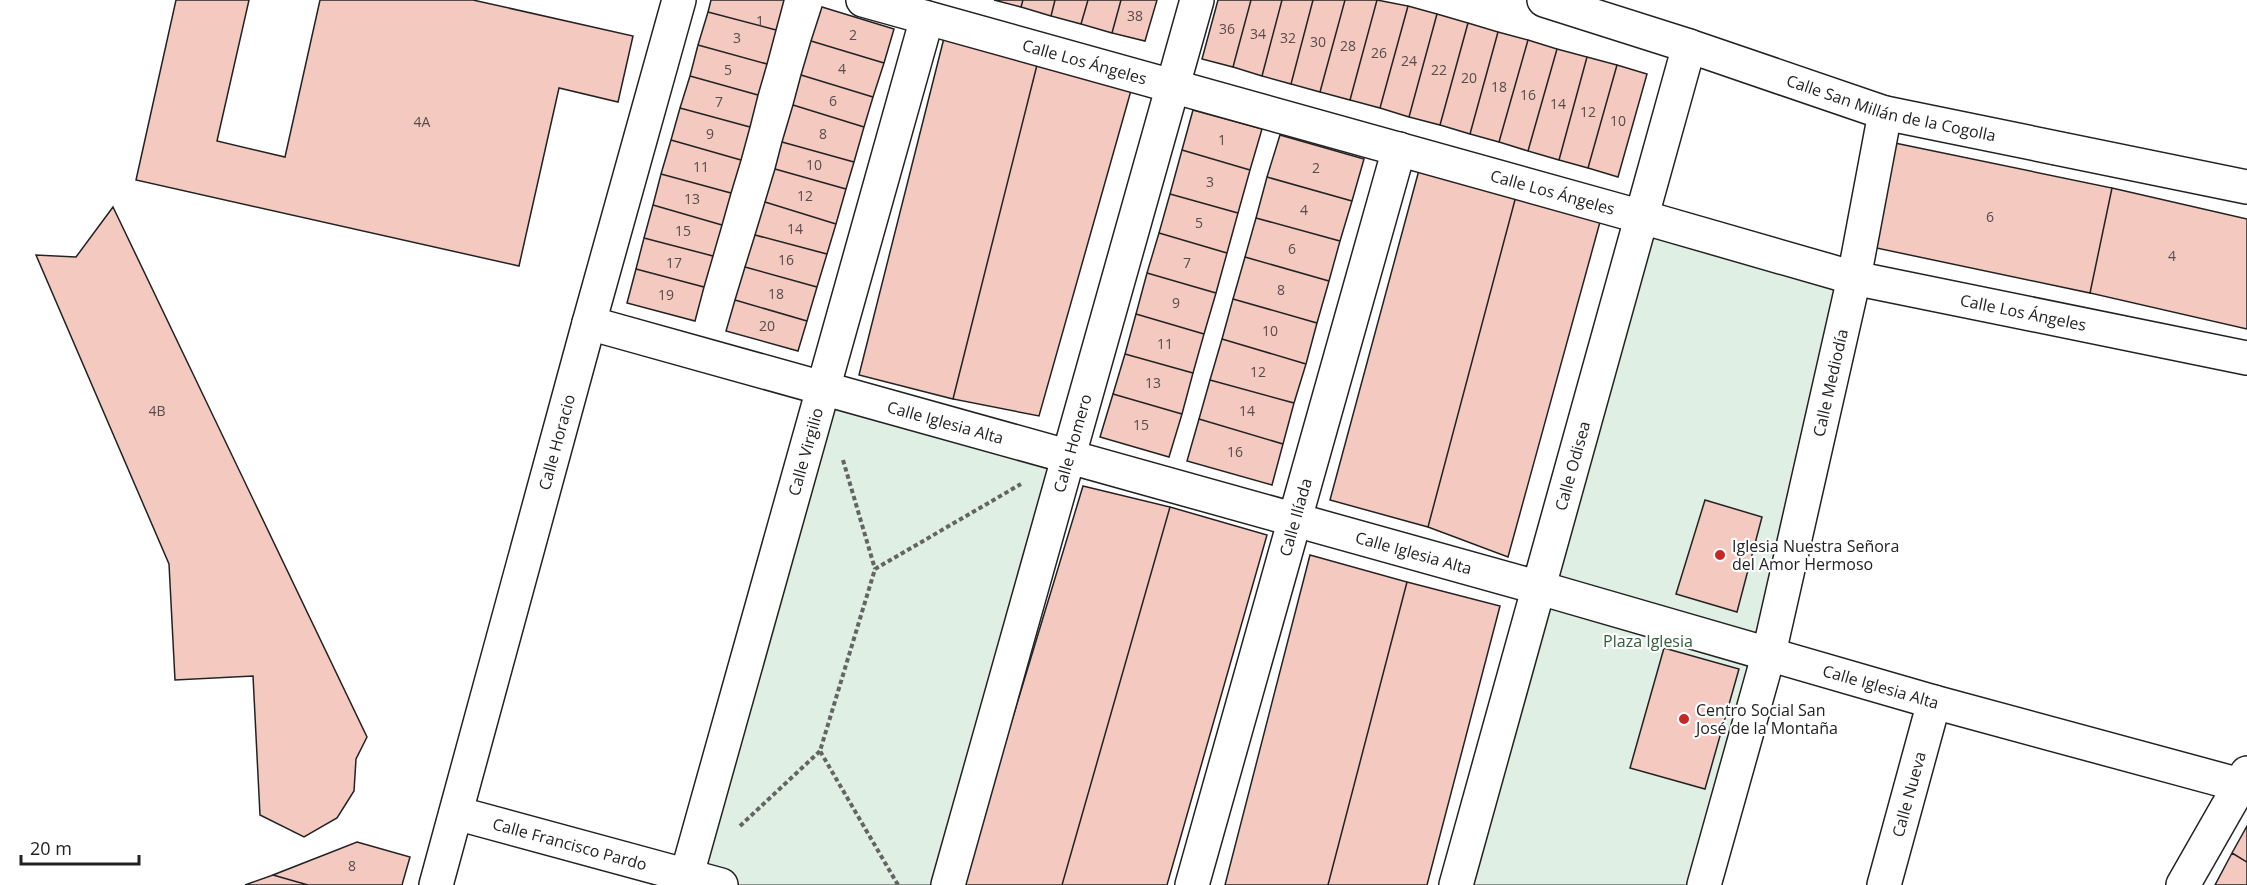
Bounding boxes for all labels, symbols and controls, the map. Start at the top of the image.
house number: 38 [1127,6,1143,25]
house number: 1 [756,11,764,30]
house number: 36 [1219,19,1235,38]
house number: 34 [1250,24,1266,43]
house number: 2 [849,25,857,44]
house number: 3 [733,28,741,47]
house number: 32 [1280,28,1296,47]
house number: 30 [1310,32,1326,51]
street label: Calle Los Ángeles [1020,34,1149,90]
house number: 28 [1340,36,1356,55]
house number: 26 [1371,43,1387,62]
house number: 24 [1401,51,1417,70]
house number: 4 [838,59,846,78]
house number: 5 [724,60,732,79]
house number: 22 [1431,60,1447,79]
house number: 20 [1461,68,1477,87]
street label: Calle San Millán de la Cogolla [1784,69,1998,146]
house number: 18 [1491,77,1507,96]
house number: 16 [1520,85,1536,104]
house number: 6 [829,91,837,110]
house number: 7 [715,92,723,111]
house number: 14 [1550,94,1566,113]
house number: 12 [1580,102,1596,121]
house number: 10 [1610,111,1626,130]
house number: 4A [414,112,431,131]
house number: 9 [706,124,714,143]
house number: 8 [819,124,827,143]
house number: 1 [1218,130,1226,149]
house number: 10 [806,155,822,174]
house number: 11 [693,157,709,176]
house number: 2 [1312,158,1320,177]
street label: Calle Los Ángeles [1488,164,1617,220]
house number: 3 [1206,172,1214,191]
house number: 12 [797,186,813,205]
house number: 13 [684,189,700,208]
house number: 4 [1300,200,1308,219]
house number: 6 [1986,207,1994,226]
house number: 5 [1195,213,1203,232]
house number: 14 [787,219,803,238]
house number: 15 [675,221,691,240]
house number: 6 [1288,239,1296,258]
house number: 4 [2168,246,2176,265]
house number: 16 [778,250,794,269]
house number: 17 [666,253,682,272]
house number: 7 [1183,253,1191,272]
house number: 8 [1277,280,1285,299]
house number: 18 [768,284,784,303]
house number: 19 [658,285,674,304]
street label: Calle Los Ángeles [1958,289,2088,336]
house number: 9 [1172,293,1180,312]
house number: 20 [759,316,775,335]
house number: 10 [1262,321,1278,340]
street label: Calle Mediodía [1807,327,1853,439]
house number: 11 [1157,334,1173,353]
house number: 12 [1250,362,1266,381]
house number: 13 [1145,373,1161,392]
street label: Calle Homero [1048,391,1097,495]
street label: Calle Horacio [533,392,580,492]
street label: Calle Iglesia Alta [885,396,1006,449]
house number: 4B [148,401,166,420]
house number: 14 [1239,401,1255,420]
street label: Calle Virgilio [783,405,828,498]
house number: 15 [1133,415,1149,434]
street label: Calle Odisea [1549,419,1595,513]
house number: 16 [1227,442,1243,461]
street label: Calle Ilíada [1274,476,1317,559]
street label: Calle Iglesia Alta [1353,526,1474,579]
place label: Iglesia Nuestra Señora del Amor Hermoso [1732,535,1899,575]
marker: Iglesia Nuestra Señora del Amor Hermoso [1713,548,1727,562]
park label: Plaza Iglesia [1603,630,1693,652]
street label: Calle Iglesia Alta [1820,659,1941,714]
place label: Centro Social San José de la Montaña [1694,699,1838,739]
marker: Centro Social San José de la Montaña [1677,712,1691,726]
street label: Calle Nueva [1887,749,1931,840]
street label: Calle Francisco Pardo [490,812,649,875]
scale bar [21,828,140,866]
text: 20 m [30,836,72,860]
house number: 8 [348,856,356,875]

